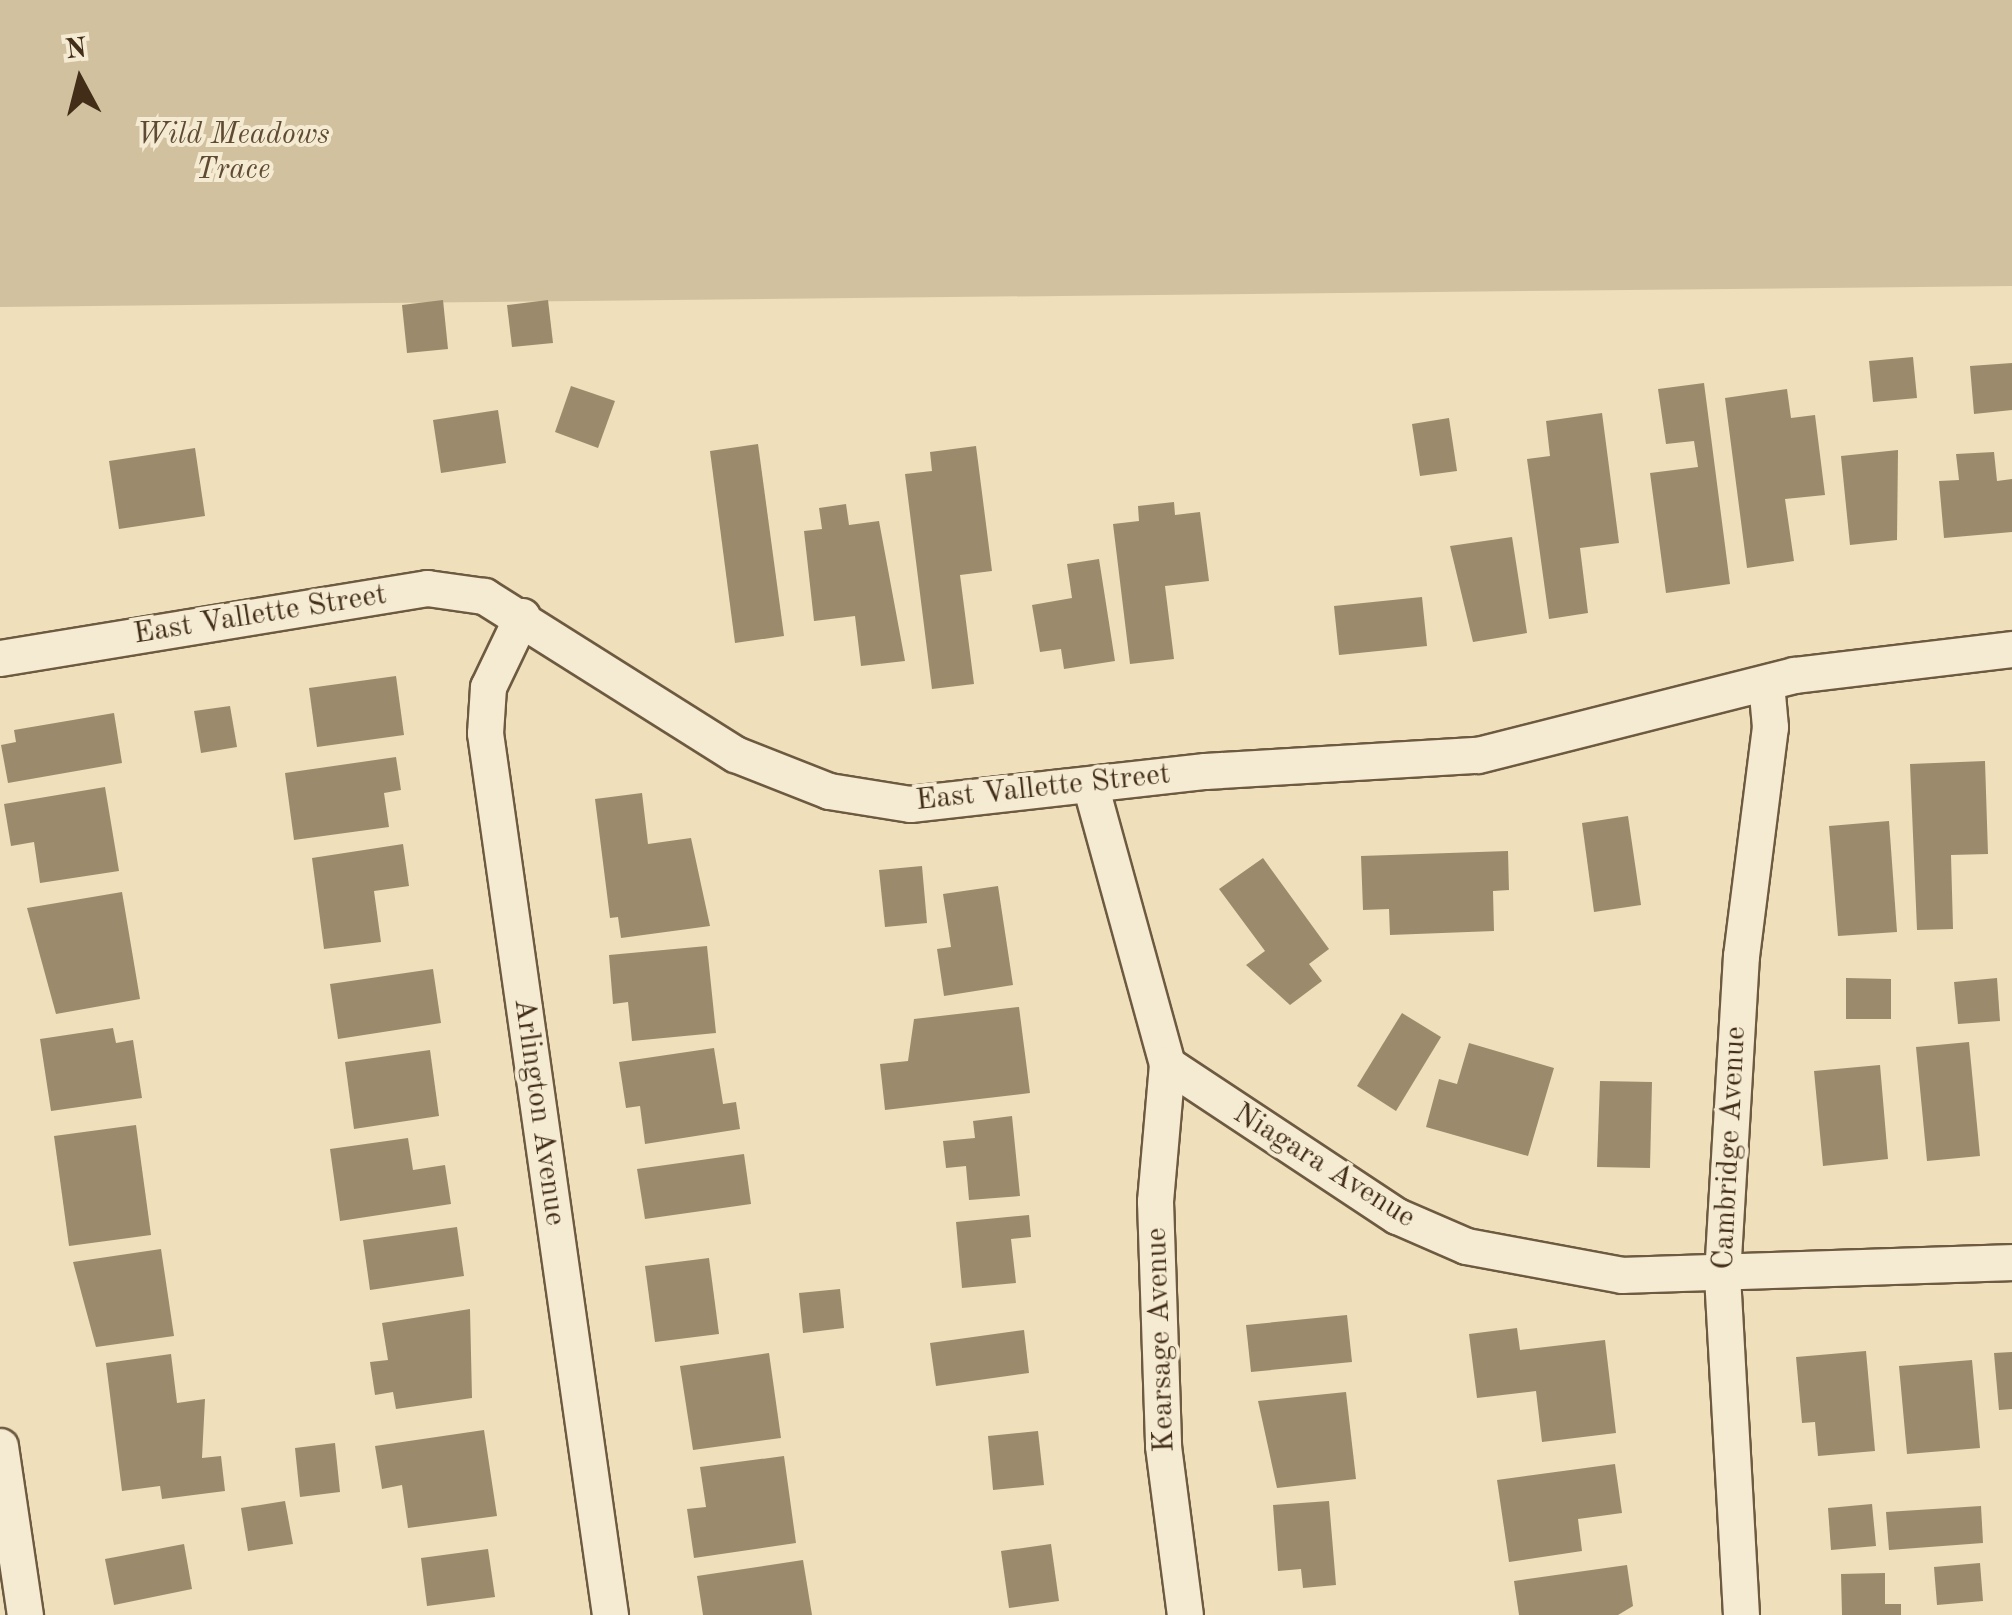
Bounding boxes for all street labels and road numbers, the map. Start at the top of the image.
street label: East Vallette Street [131,577,389,653]
street label: East Vallette Street [914,757,1172,819]
street label: Arlington Avenue [505,996,573,1228]
street label: Cambridge Avenue [1706,1025,1754,1271]
street label: Niagara Avenue [1226,1096,1422,1236]
street label: Kearsage Avenue [1139,1227,1183,1453]

